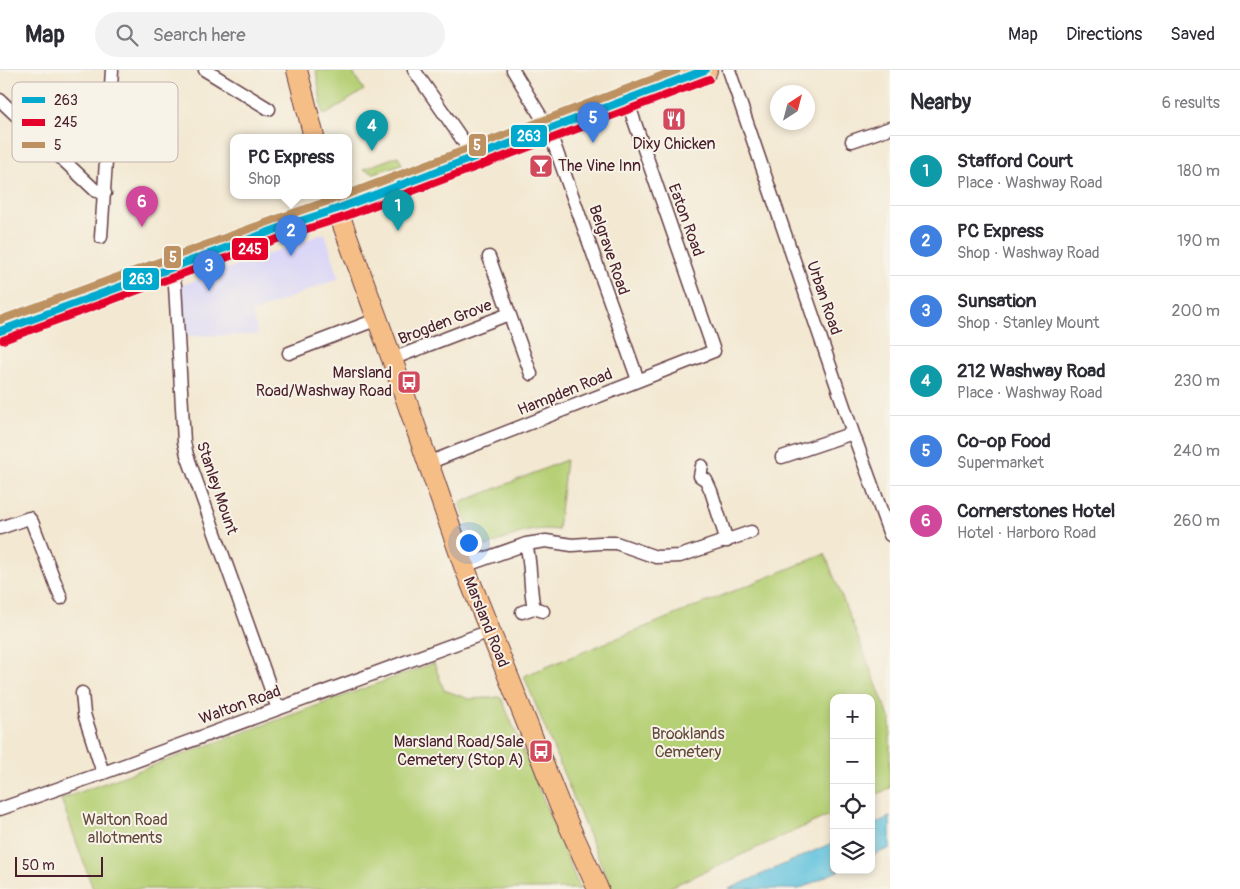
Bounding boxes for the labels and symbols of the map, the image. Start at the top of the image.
legend [12,82,178,162]
north arrow [770,85,815,130]
text: 263 [54,92,78,109]
pin: 5 [577,102,609,143]
restaurant icon: Dixy Chicken [661,106,687,132]
pin: 4 [356,110,388,151]
text: 245 [54,114,78,131]
line badge: 263 [510,124,548,148]
text: 263 [517,128,541,145]
line badge: 5 [468,133,487,157]
place label: Dixy Chicken [633,134,716,154]
text: 5 [54,137,62,154]
text: 5 [473,137,481,154]
bar icon: The Vine Inn [528,153,554,179]
place label: The Vine Inn [558,156,641,176]
street label: Eaton Road [664,181,708,259]
pin: 6 [126,186,158,227]
pin: 1 [382,190,414,231]
street label: Belgrave Road [584,202,634,298]
pin: 2 [275,215,307,256]
line badge: 245 [231,237,269,261]
text: 245 [238,241,262,258]
line badge: 5 [163,245,182,269]
text: 5 [169,249,177,266]
pin: 3 [193,250,225,291]
street label: Urban Road [802,258,846,338]
line badge: 263 [122,267,160,291]
text: 263 [129,271,153,288]
street label: Brogden Grove [395,295,495,349]
place label: Marsland Road/Washway Road [256,363,392,401]
street label: Hampden Road [515,364,615,420]
bus stop icon: Marsland Road/Washway Road [396,369,422,395]
street label: Stanley Mount [192,439,242,538]
your location [456,530,482,556]
street label: Marsland Road [459,574,513,670]
street label: Walton Road [196,681,284,729]
park label: Brooklands Cemetery [651,724,725,762]
place label: Marsland Road/Sale Cemetery (Stop A) [394,732,524,770]
bus stop icon: Marsland Road/Sale Cemetery (Stop A) [528,738,554,764]
park label: Walton Road allotments [82,810,168,848]
scale bar [15,854,102,877]

